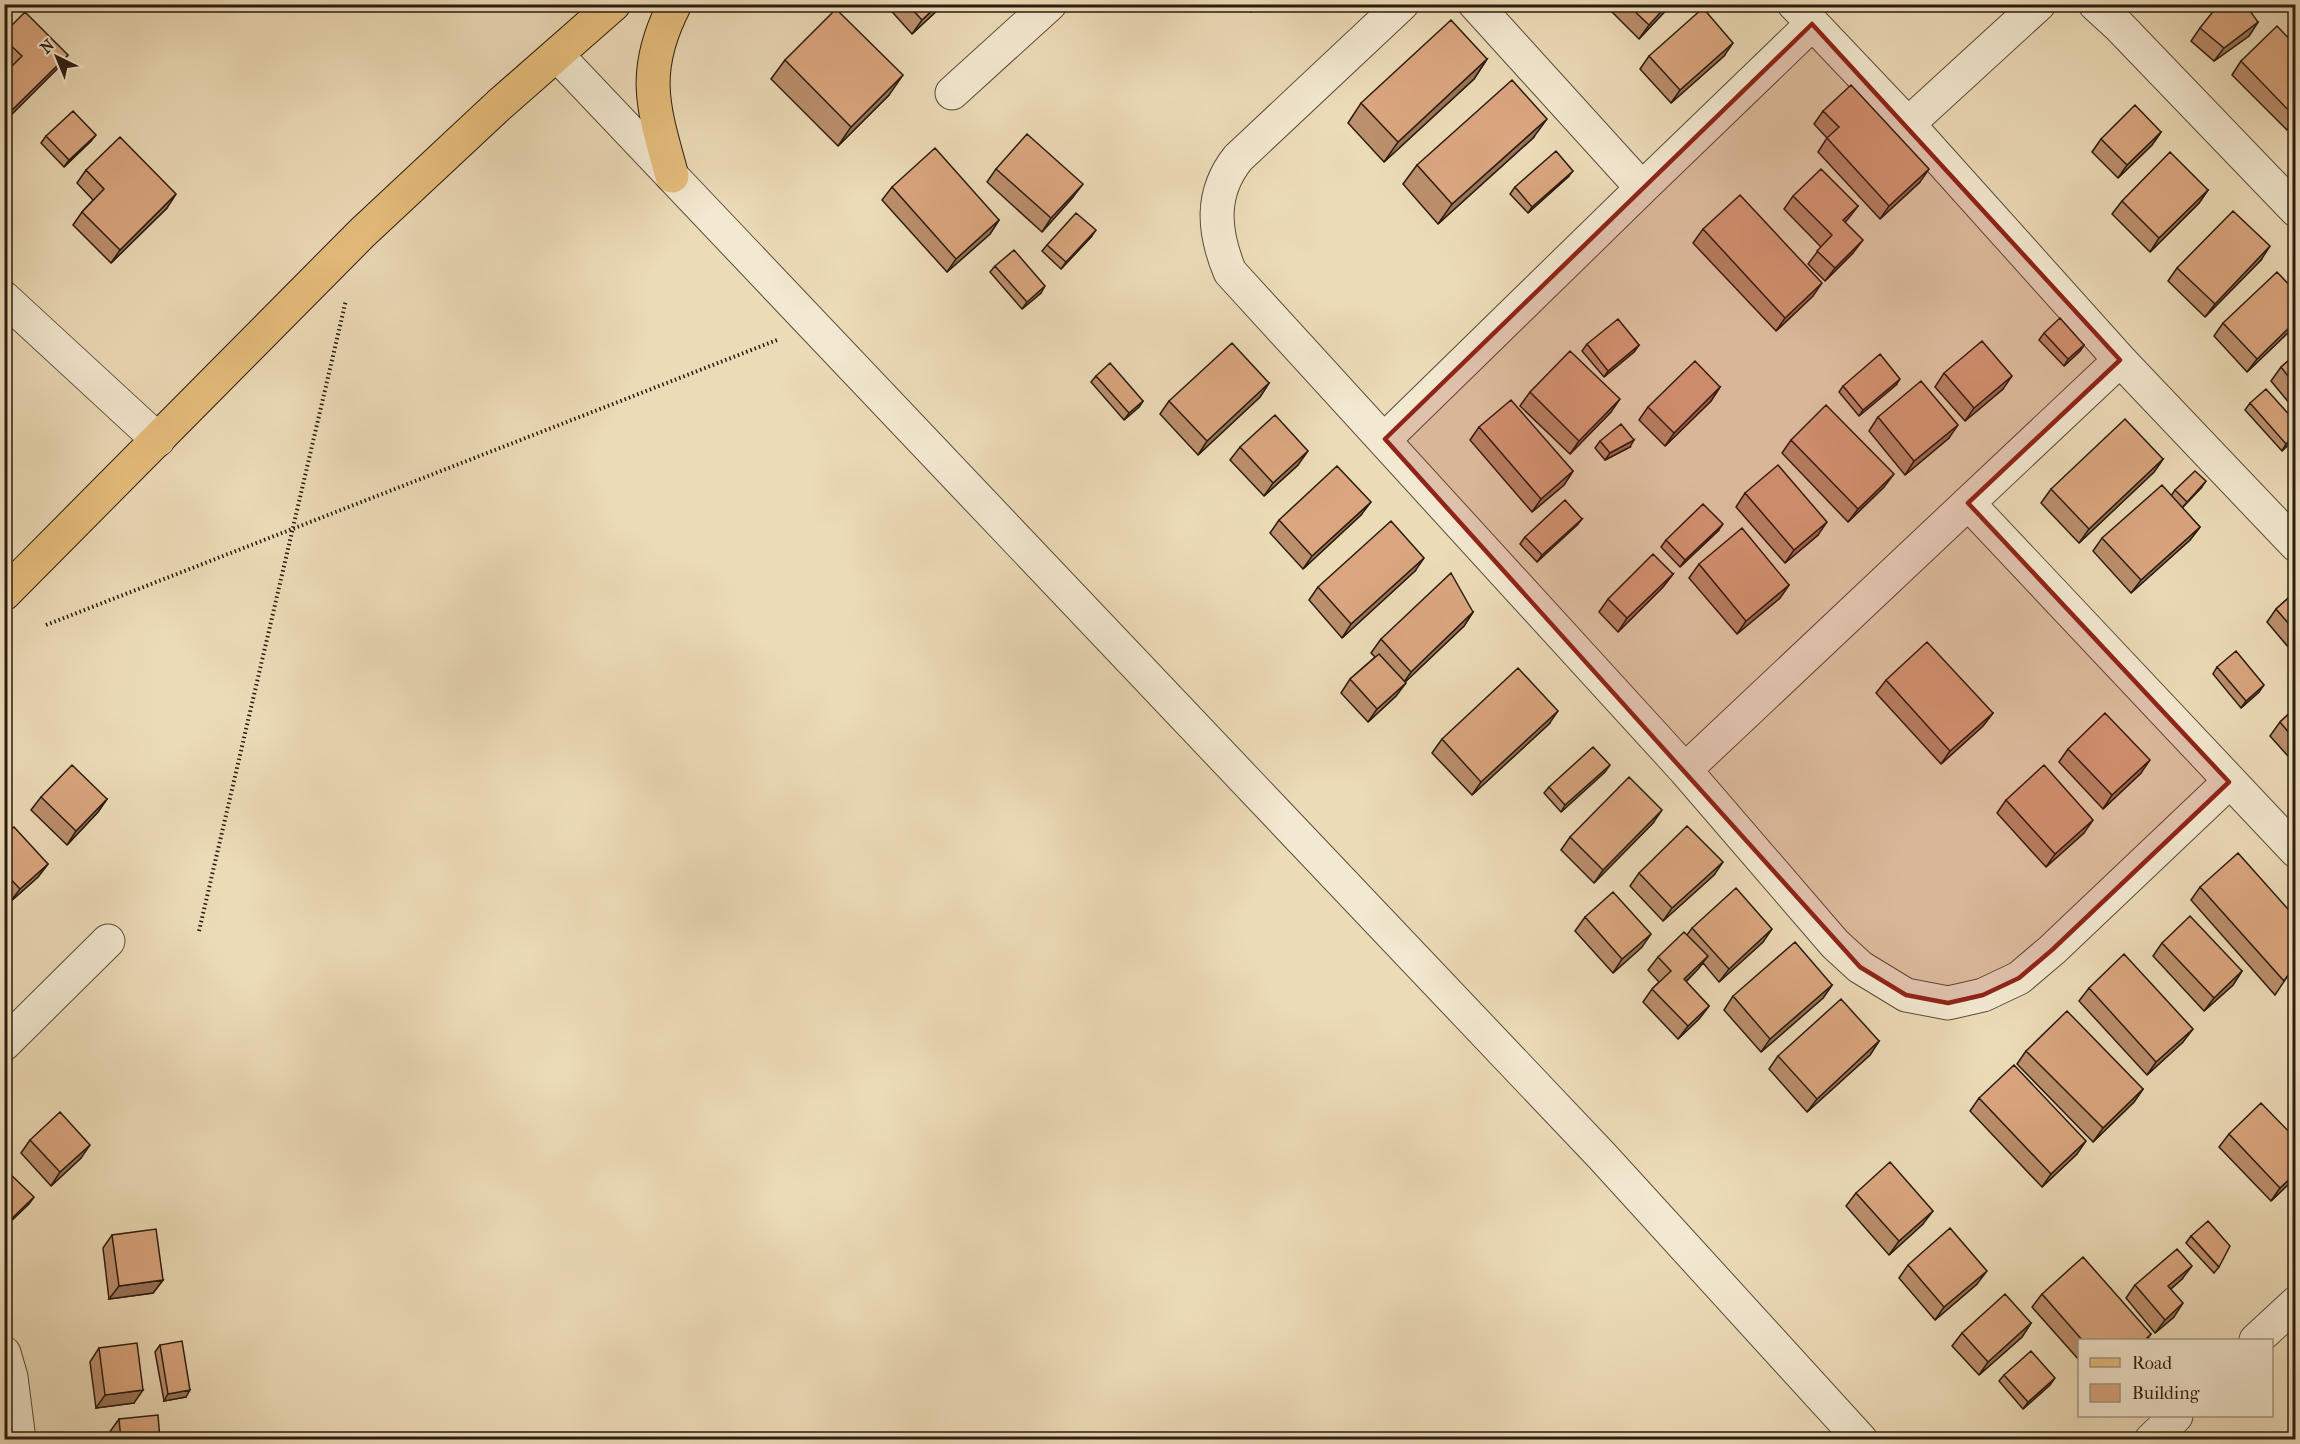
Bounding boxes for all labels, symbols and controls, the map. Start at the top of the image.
north arrow [27,27,87,87]
text: N [36,35,59,57]
legend [2078,1339,2273,1417]
text: Road [2132,1353,2172,1374]
text: Building [2132,1383,2200,1404]

